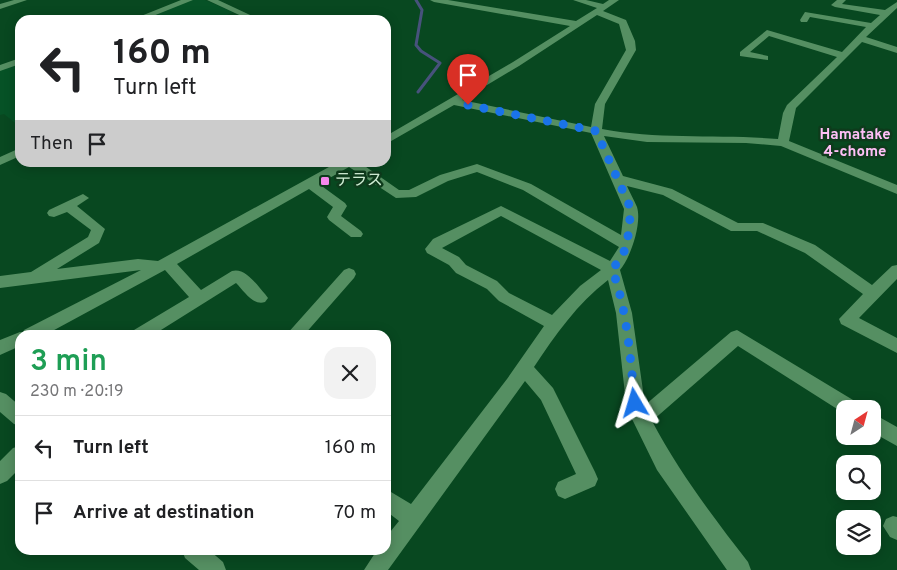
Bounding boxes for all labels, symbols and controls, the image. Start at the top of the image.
text: 160 m [113,32,211,76]
icon: left [30,35,95,100]
pin [447,54,489,105]
icon: arrive [454,61,482,89]
text: Turn left [113,75,196,102]
district label: Hamatake 4-chome [819,126,891,162]
icon: arrive [83,130,111,158]
text: Then [30,132,73,156]
place label: テラス [335,171,383,191]
marker: テラス [319,175,331,187]
text: 3 min [30,344,107,381]
button: close [324,347,376,399]
position arrow [608,376,660,428]
text: 230 m · 20:19 [30,382,124,402]
north arrow [836,400,881,445]
map controls [836,400,881,555]
icon: left [30,434,58,462]
text: Turn left [73,436,149,460]
text: 160 m [325,436,376,460]
button: search [836,455,881,500]
icon: arrive [30,499,58,527]
text: Arrive at destination [73,501,254,525]
text: 70 m [334,501,376,525]
button: layers [836,510,881,555]

